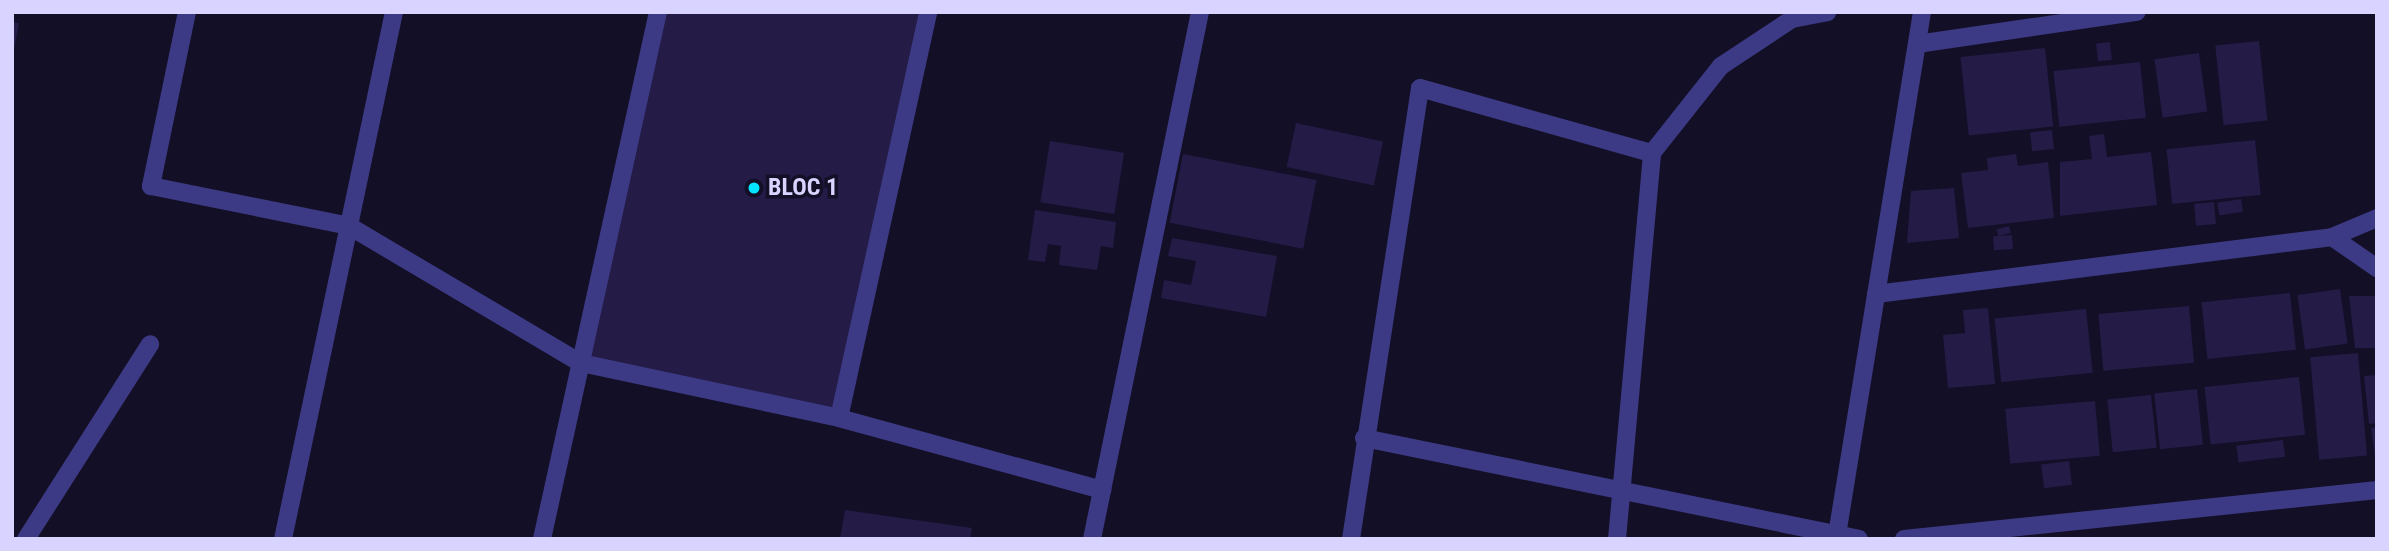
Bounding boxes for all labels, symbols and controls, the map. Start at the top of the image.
place label: BLOC 1 [768,174,838,202]
marker: BLOC 1 [746,180,762,196]

